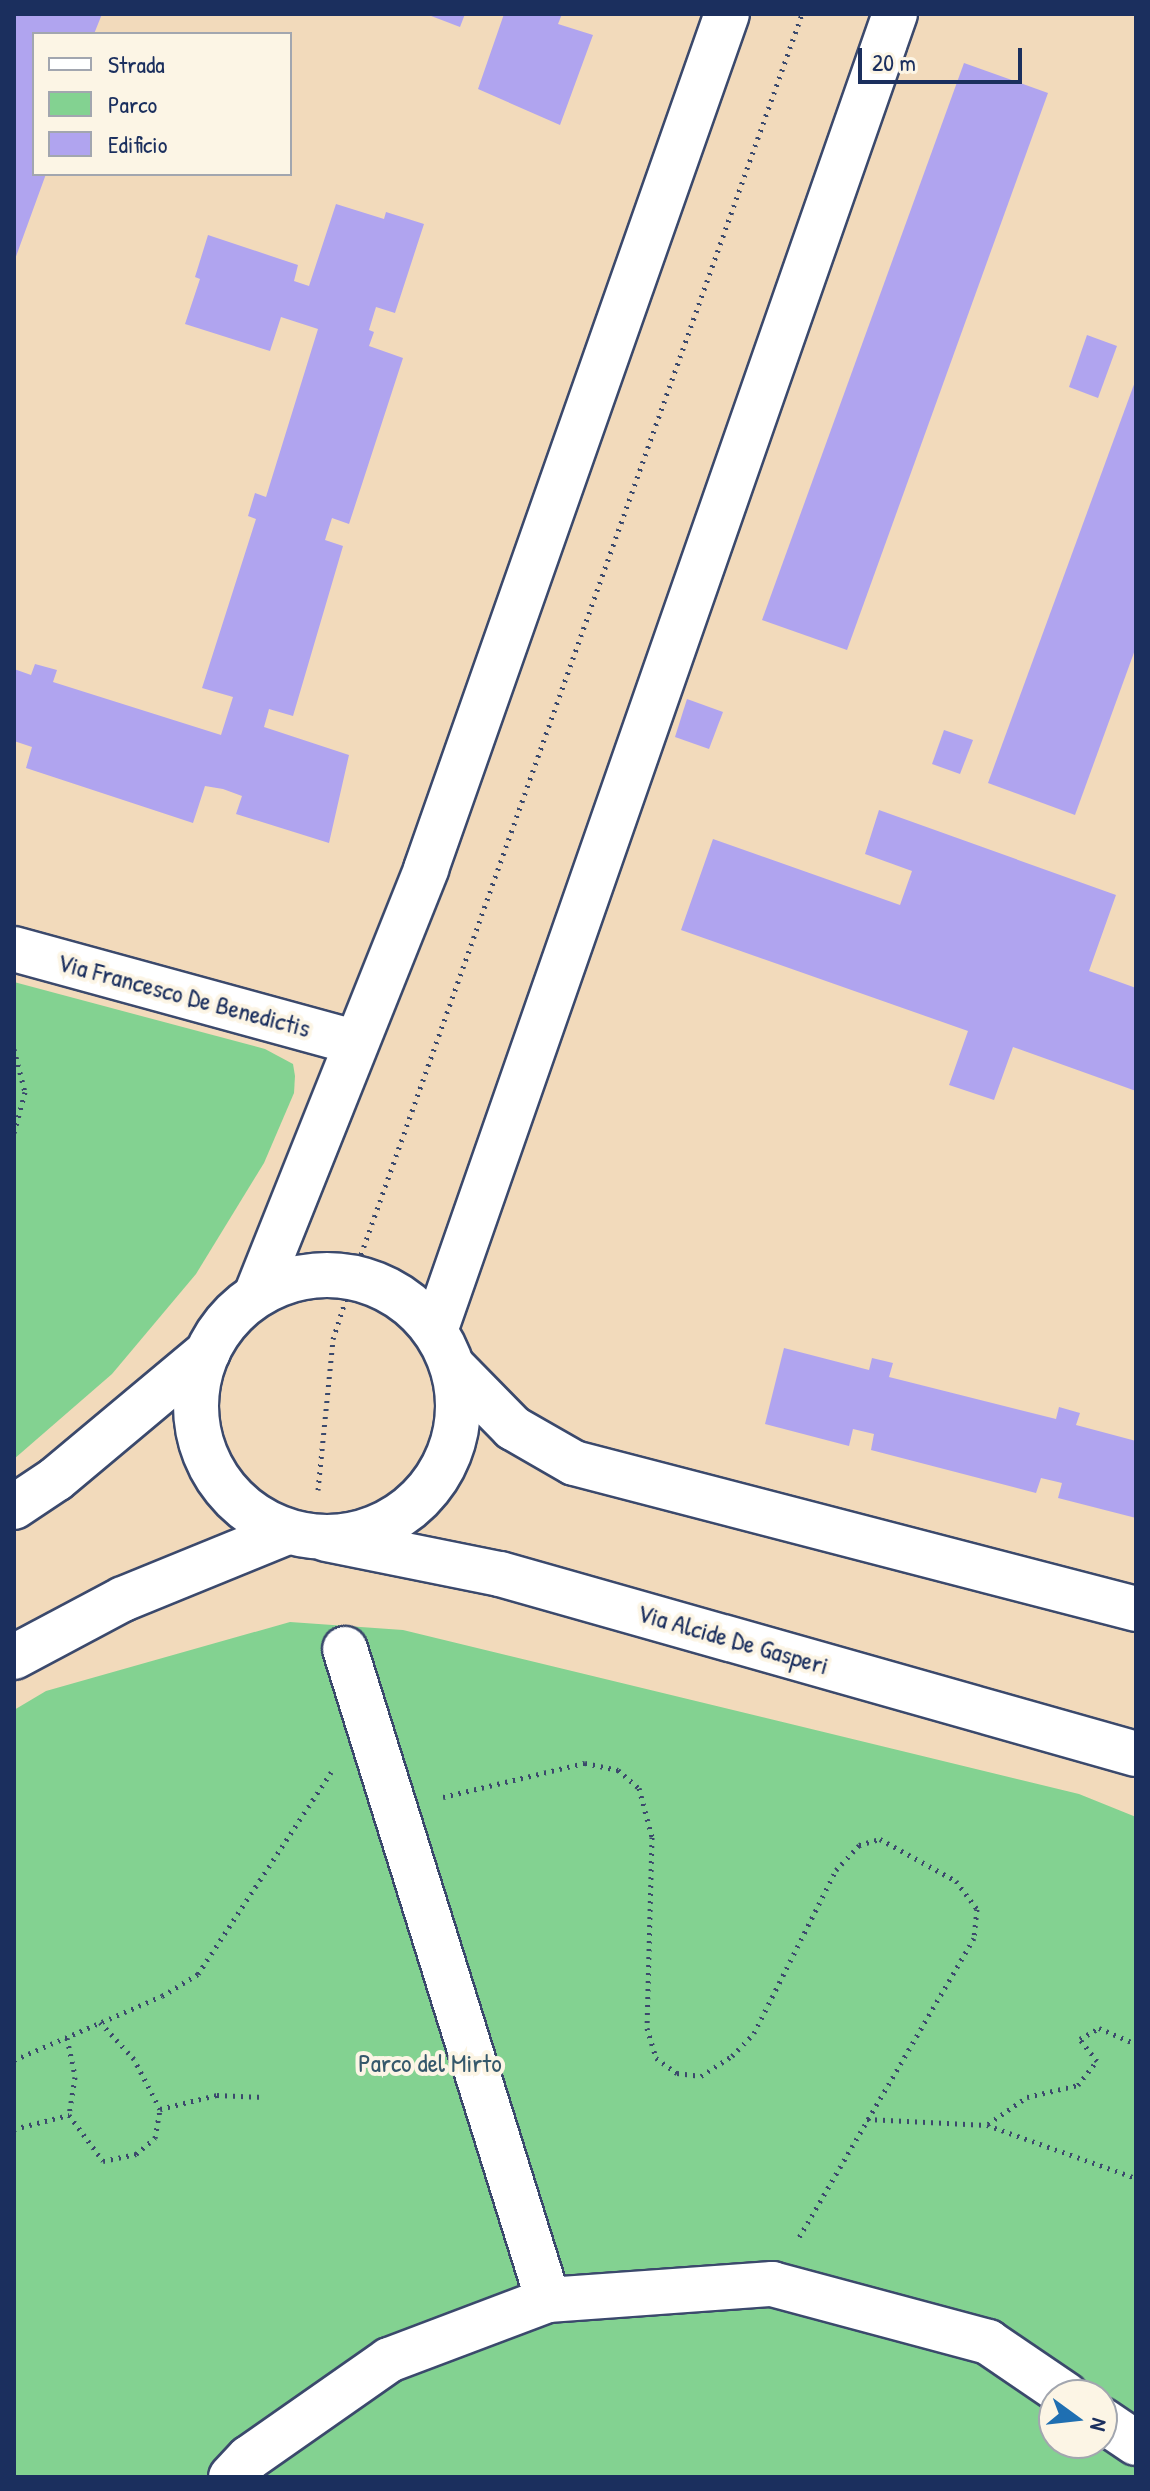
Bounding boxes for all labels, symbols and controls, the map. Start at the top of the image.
legend [32,32,292,176]
scale bar [862,32,1026,82]
text: 20 m [872,46,916,78]
text: Strada [108,48,165,80]
text: Parco [108,88,157,120]
text: Edificio [108,128,167,160]
street label: Via Francesco De Benedictis [54,946,314,1044]
street label: Via Alcide De Gasperi [634,1597,832,1681]
park label: Parco del Mirto [358,2047,502,2079]
north arrow [1038,2379,1118,2459]
text: N [1083,2415,1115,2434]

